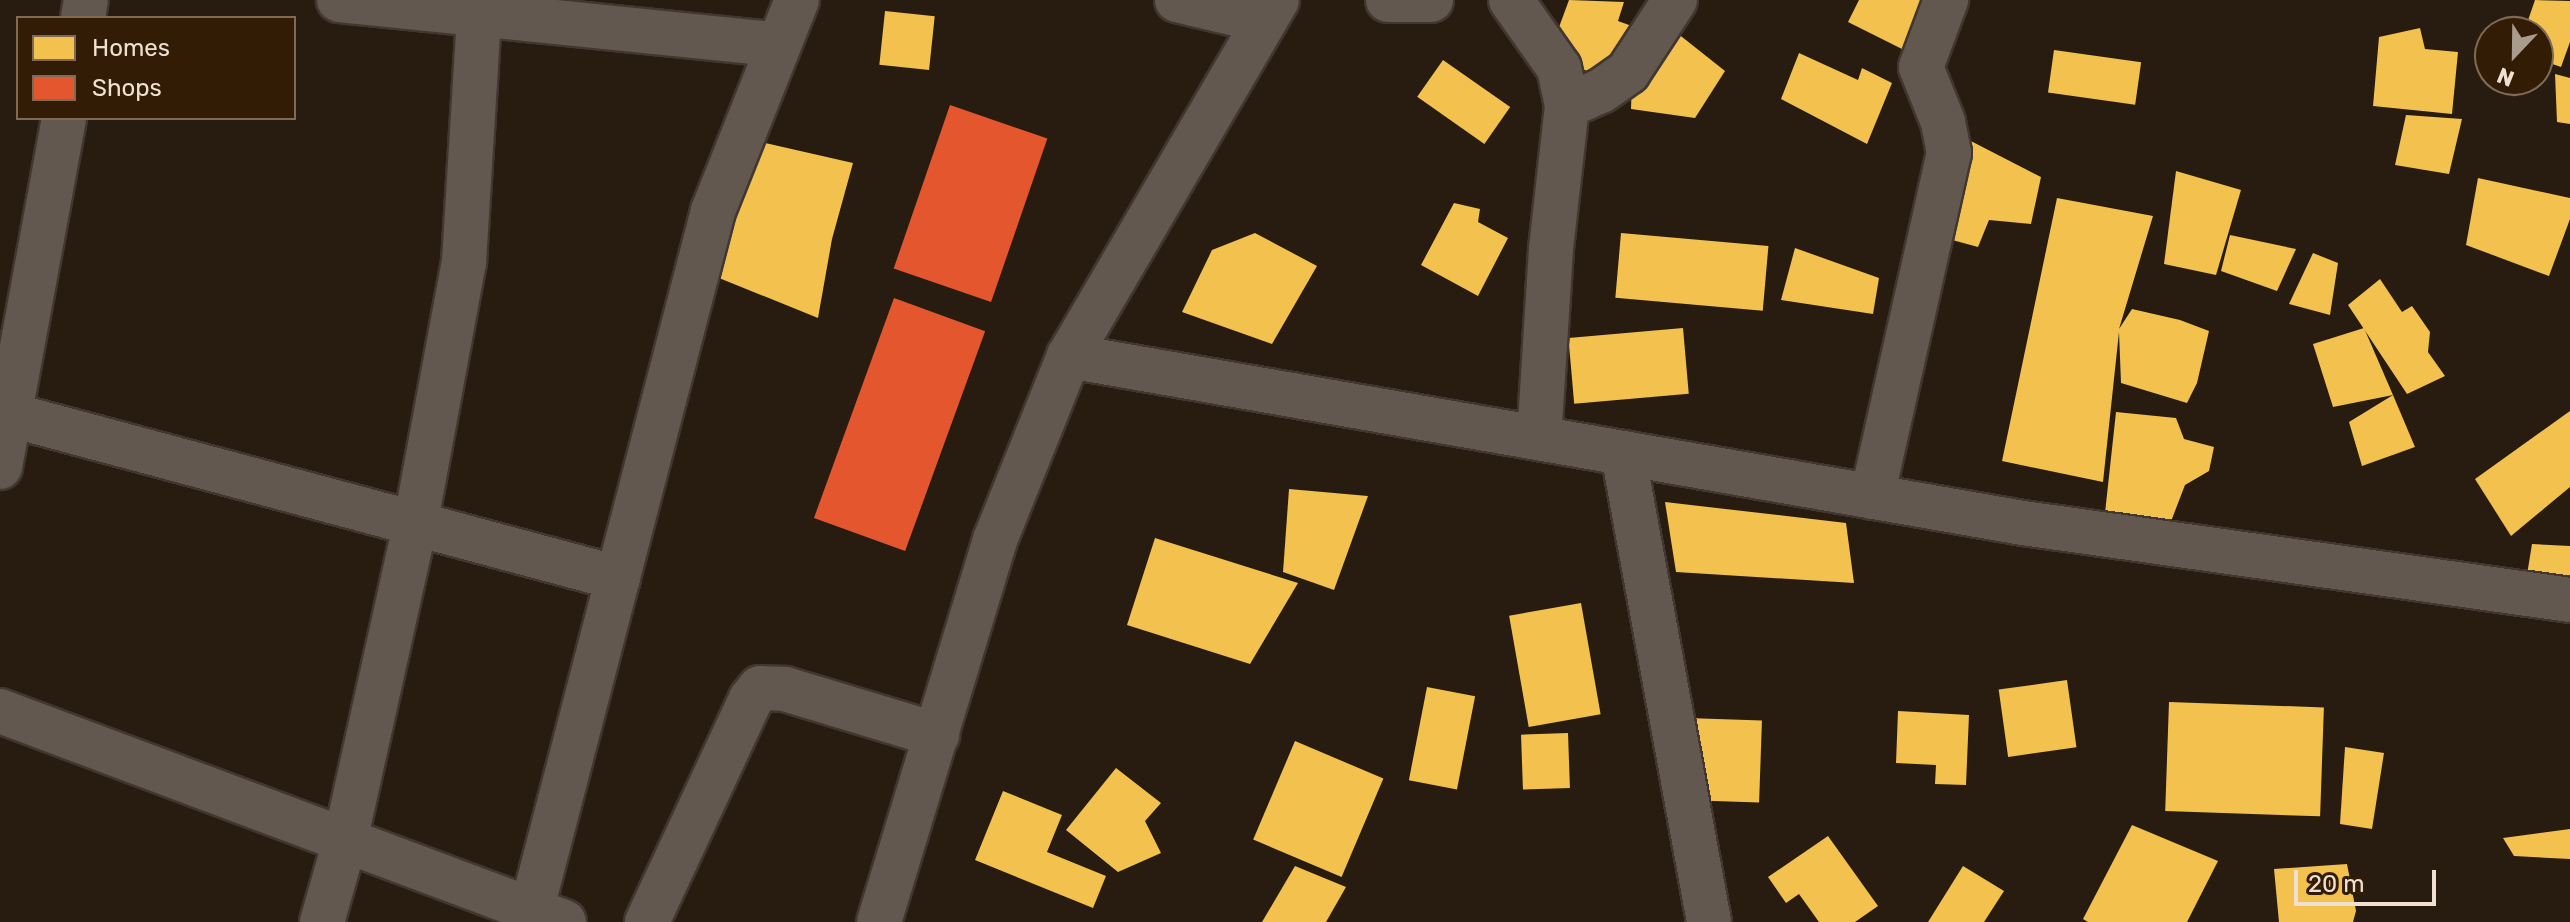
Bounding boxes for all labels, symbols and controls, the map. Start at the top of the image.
legend [16,16,296,120]
north arrow [2474,16,2554,96]
text: Homes [92,34,170,62]
text: N [2493,61,2518,92]
text: Shops [92,74,162,102]
scale bar [2298,854,2440,904]
text: 20 m [2308,870,2365,898]

